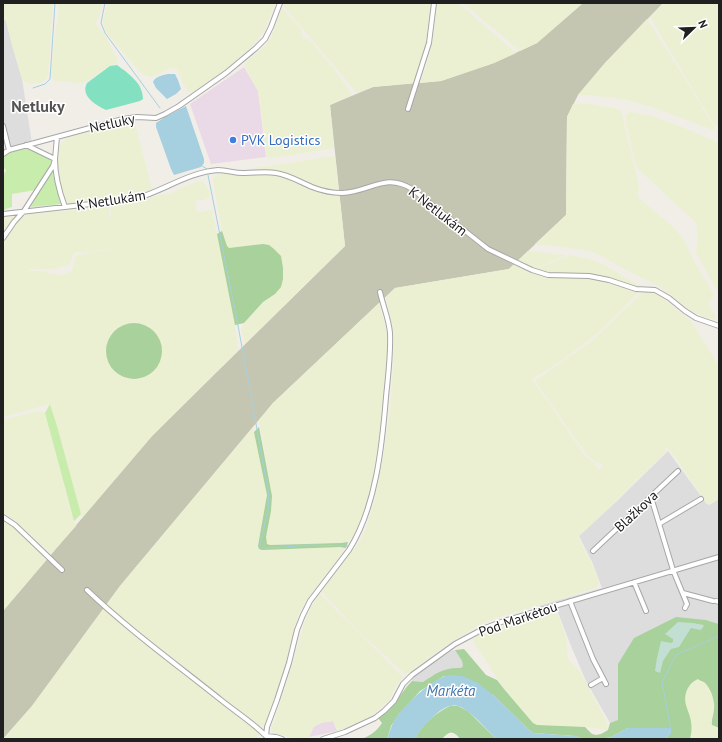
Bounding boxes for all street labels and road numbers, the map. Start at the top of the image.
street label: Netluky [88,109,137,137]
street label: K Netlukám [405,182,471,240]
street label: K Netlukám [75,186,147,214]
street label: Blažkova [610,486,662,536]
street label: Pod Markétou [476,597,560,641]

